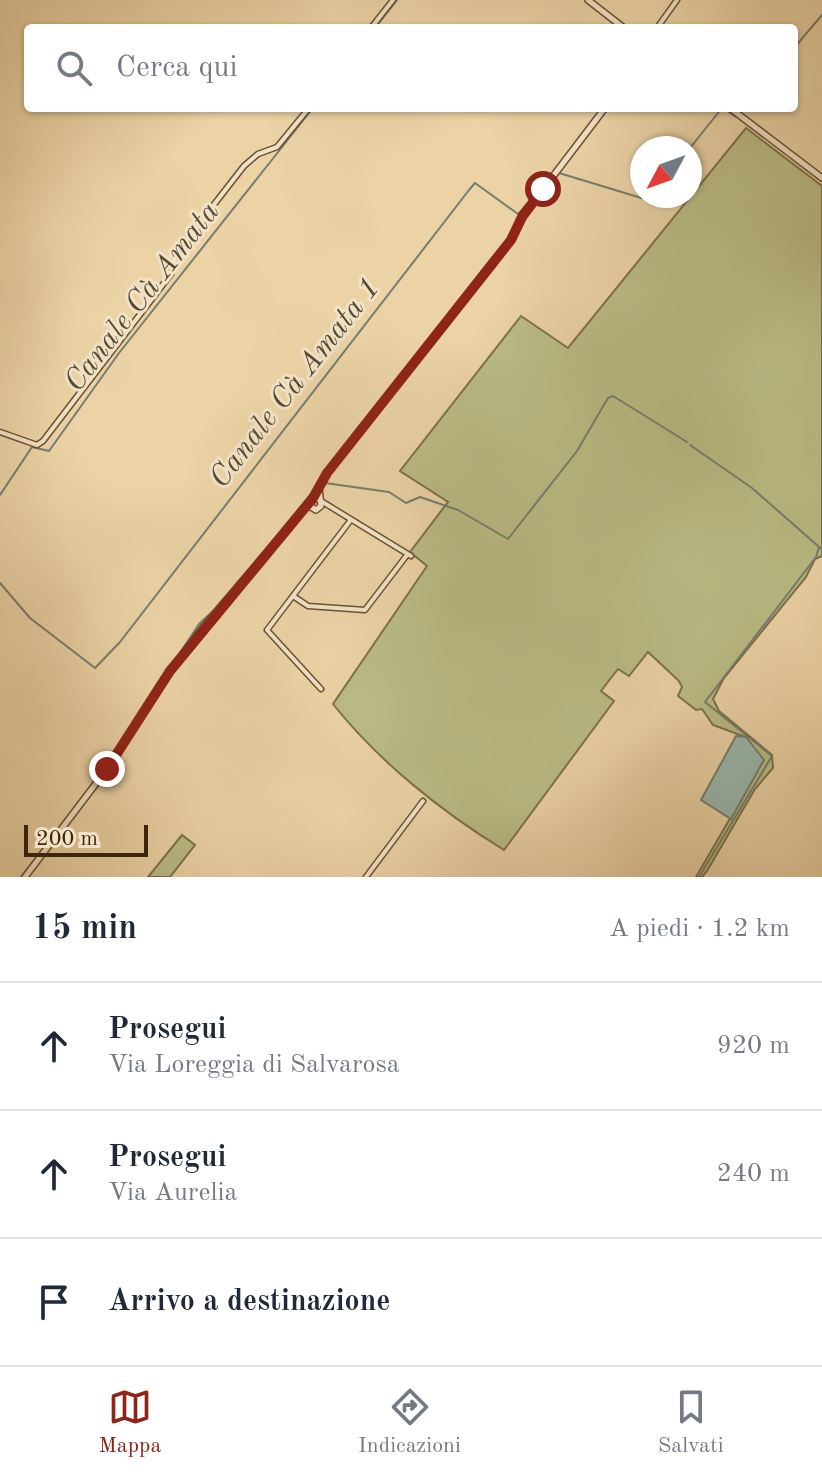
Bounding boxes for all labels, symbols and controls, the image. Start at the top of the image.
search box [24,24,798,112]
icon: search [52,46,96,90]
text: Cerca qui [116,53,238,83]
north arrow [630,136,702,208]
route start [525,171,561,207]
water label: Canale Cà Amata [60,197,226,398]
water label: Canale Cà Amata 1 [205,273,387,494]
route end [89,751,125,787]
scale bar [24,821,148,857]
text: 200 m [36,828,98,850]
text: 15 min [32,912,137,946]
text: A piedi · 1.2 km [609,916,790,942]
text: Prosegui [108,1015,226,1045]
icon: ahead [32,1024,76,1068]
text: 920 m [717,1033,790,1059]
text: Via Loreggia di Salvarosa [108,1052,400,1078]
text: Prosegui [108,1143,226,1173]
icon: ahead [32,1152,76,1196]
text: 240 m [717,1161,790,1187]
text: Via Aurelia [108,1180,237,1206]
icon: arrive [32,1280,76,1324]
text: Arrivo a destinazione [108,1287,390,1317]
tab: Mappa [98,1385,161,1460]
tab: Indicazioni [358,1385,461,1460]
tab: Salvati [658,1385,724,1460]

